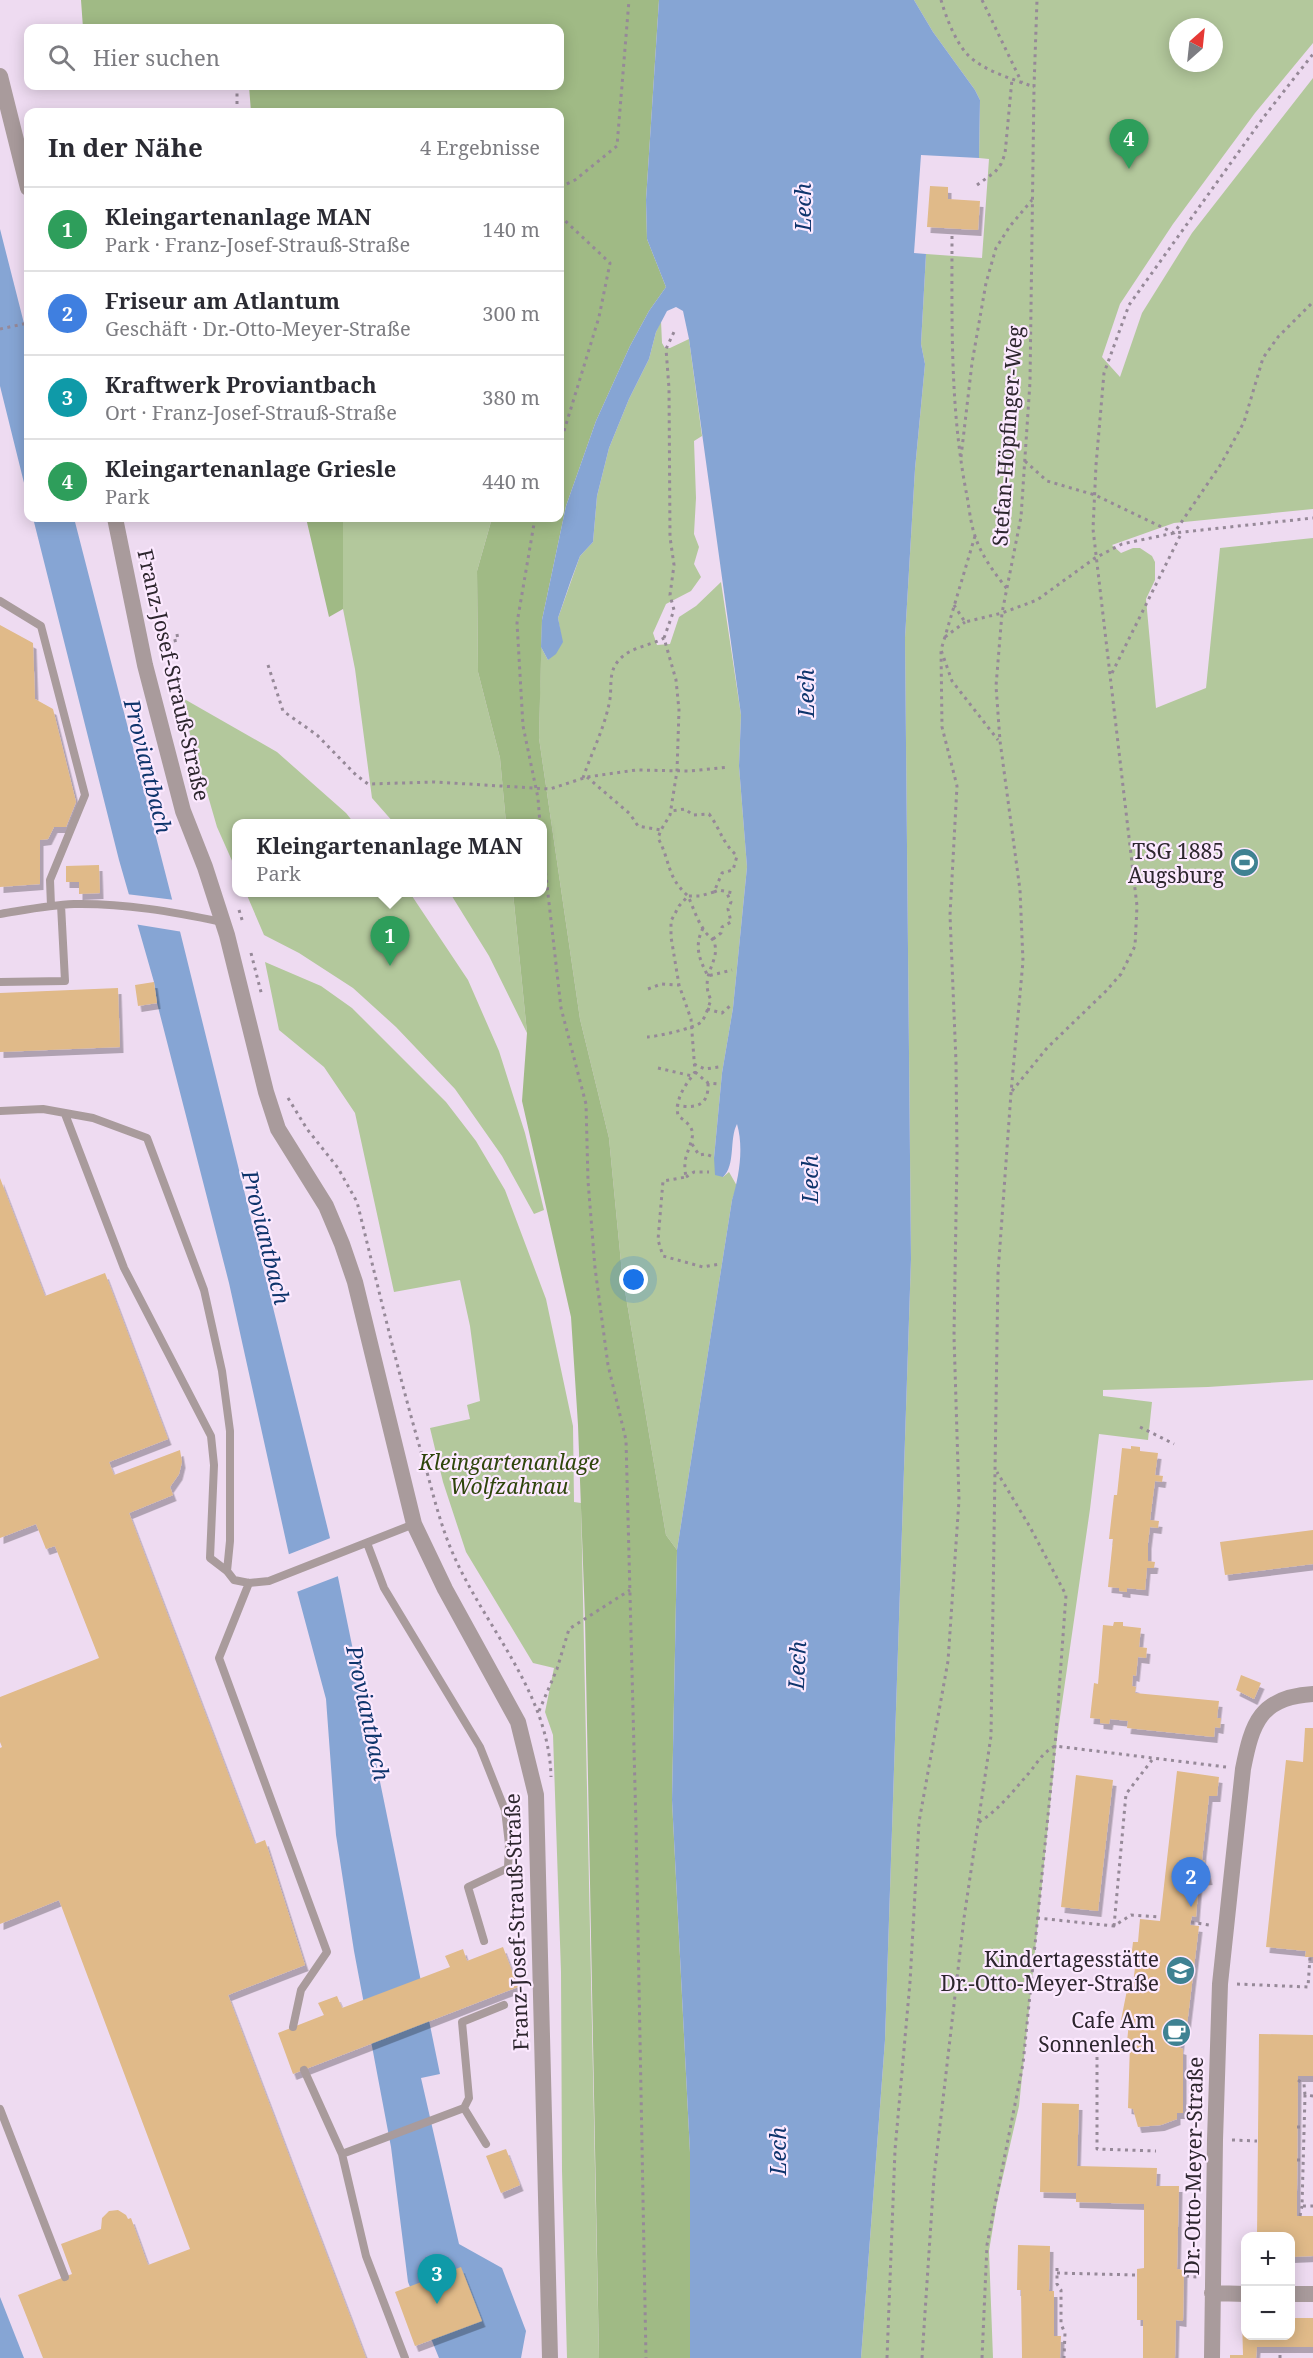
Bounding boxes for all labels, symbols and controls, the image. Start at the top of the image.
north arrow [1169,18,1223,72]
search box [24,24,564,90]
icon: search [45,41,78,74]
text: Hier suchen [93,42,220,72]
pin: 4 [1110,120,1148,169]
text: In der Nähe [48,129,203,165]
text: 4 Ergebnisse [420,134,540,161]
water label: Lech [787,183,817,232]
text: Kleingartenanlage MAN [105,201,371,231]
text: 1 [62,216,73,243]
text: 140 m [482,216,540,243]
text: Park · Franz-Josef-Strauß-Straße [105,231,410,258]
text: Friseur am Atlantum [105,285,340,315]
text: 2 [62,300,73,327]
text: 300 m [482,300,540,327]
text: Geschäft · Dr.-Otto-Meyer-Straße [105,315,411,342]
street label: Stefan-Höpfinger-Weg [985,324,1029,547]
text: Kraftwerk Proviantbach [105,369,377,399]
text: 3 [62,384,73,411]
text: 380 m [482,384,540,411]
text: Ort · Franz-Josef-Strauß-Straße [105,399,397,426]
text: Kleingartenanlage Griesle [105,453,396,483]
text: 4 [62,468,73,495]
text: 440 m [482,468,540,495]
text: Park [105,483,149,510]
street label: Franz-Josef-Strauß-Straße [131,546,217,804]
water label: Lech [790,669,820,718]
water label: Proviantbach [118,695,180,836]
popup [232,819,547,897]
text: Kleingartenanlage MAN [256,830,523,860]
place label: TSG 1885 Augsburg [1128,837,1225,889]
sports icon: TSG 1885 Augsburg [1229,847,1261,879]
text: Park [256,860,301,887]
pin: 1 [370,916,410,966]
water label: Lech [794,1155,824,1204]
water label: Proviantbach [236,1166,298,1307]
your location [619,1265,648,1294]
park label: Kleingartenanlage Wolfzahnau [418,1448,599,1500]
water label: Lech [780,1640,812,1691]
water label: Proviantbach [340,1642,398,1783]
street label: Franz-Josef-Strauß-Straße [498,1793,534,2051]
pin: 2 [1172,1858,1210,1907]
place label: Kindertagesstätte Dr.-Otto-Meyer-Straße [940,1945,1159,1997]
school or university icon: Kindertagesstätte Dr.-Otto-Meyer-Straße [1164,1955,1196,1987]
place label: Cafe Am Sonnenlech [1038,2006,1155,2058]
cafe icon: Cafe Am Sonnenlech [1160,2016,1192,2048]
street label: Dr.-Otto-Meyer-Straße [1177,2056,1209,2276]
water label: Lech [762,2127,792,2176]
map controls [1241,2232,1295,2340]
button: + [1241,2232,1295,2286]
pin: 3 [418,2254,456,2304]
button: − [1241,2286,1295,2340]

